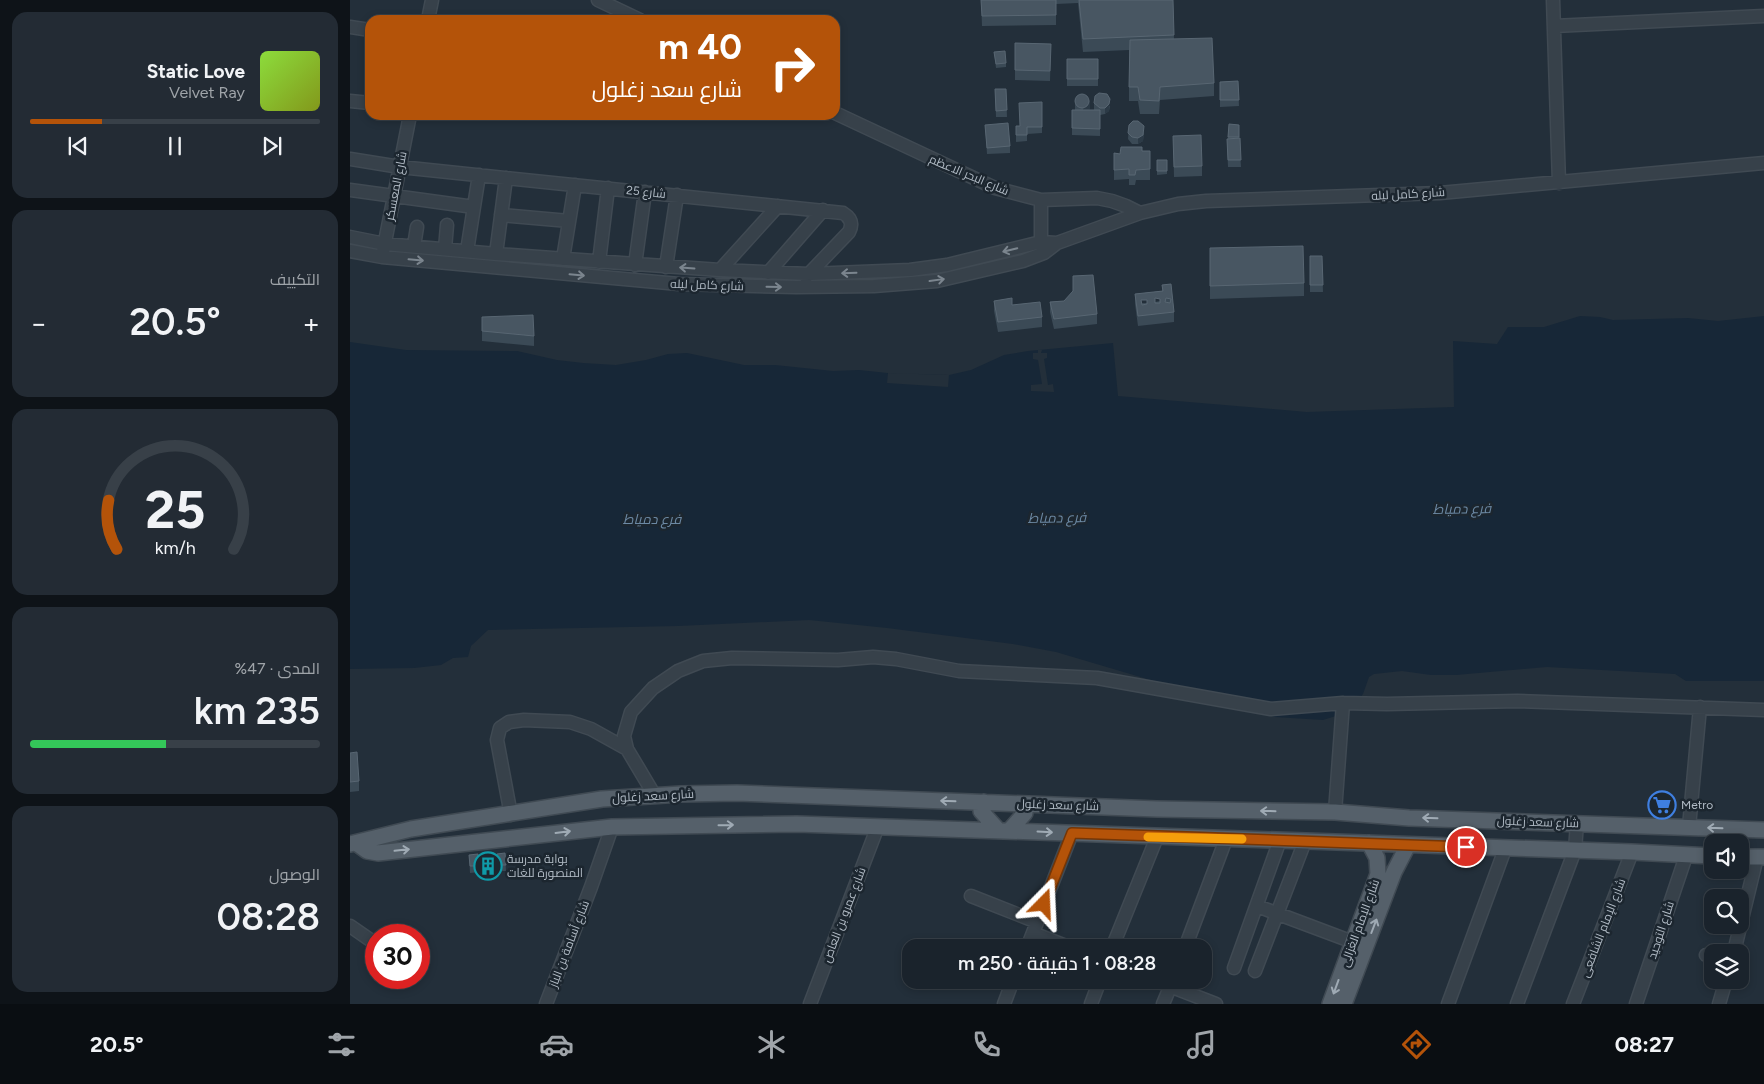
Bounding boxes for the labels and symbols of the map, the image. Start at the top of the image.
street label: شارع المعسكر [382,150,411,223]
street label: شارع البحر الاعظم [927,152,1011,199]
street label: شارع 25 [625,183,667,202]
street label: شارع كامل ليله [1371,185,1445,204]
one-way arrow [1002,246,1018,255]
one-way arrow [407,255,423,264]
one-way arrow [679,263,695,273]
one-way arrow [842,268,858,278]
one-way arrow [569,270,585,280]
one-way arrow [928,275,944,285]
street label: شارع كامل ليله [670,277,744,294]
one-way arrow [766,282,782,292]
water label: فرع دمياط [1433,500,1493,519]
water label: فرع دمياط [1028,509,1088,528]
water label: فرع دمياط [623,511,683,529]
street label: شارع سعد زغلول [612,787,694,806]
supermarket icon: Metro [1647,790,1677,820]
one-way arrow [941,796,957,806]
street label: شارع سعد زغلول [1017,797,1099,814]
place label: Metro [1681,798,1713,812]
one-way arrow [1260,806,1276,816]
one-way arrow [1423,814,1439,823]
street label: شارع سعد زغلول [1497,814,1579,831]
one-way arrow [717,821,733,830]
one-way arrow [1708,824,1724,833]
pin [1445,826,1487,868]
one-way arrow [555,827,571,837]
one-way arrow [1037,828,1053,837]
one-way arrow [394,845,410,855]
building icon: بوابة مدرسة المنصورة للغات [473,851,503,881]
place label: بوابة مدرسة المنصورة للغات [507,852,583,880]
street label: شارع عمرو بن العاص [819,865,870,965]
position arrow [1017,877,1069,929]
street label: شارع الإمام الغزالى [1338,877,1383,969]
street label: شارع الإمام الشافعى [1578,877,1629,980]
street label: شارع أسامة بن الباز [545,898,593,991]
street label: شارع التوحيد [1645,899,1678,961]
one-way arrow [1370,918,1379,933]
speed limit sign: 30 [365,924,430,989]
one-way arrow [1331,979,1340,994]

